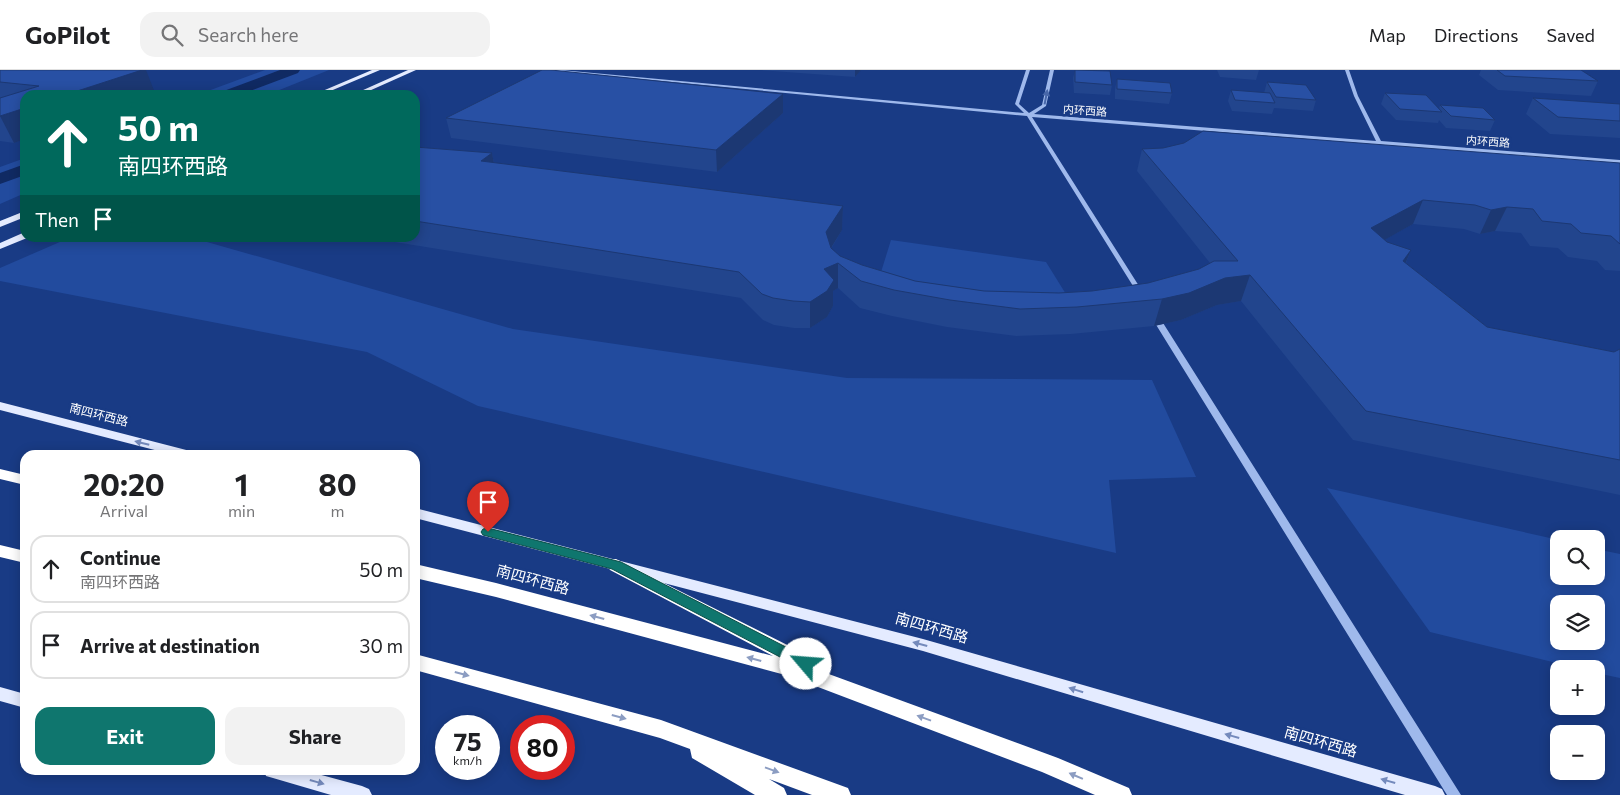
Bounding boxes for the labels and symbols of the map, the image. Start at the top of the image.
one-way arrow [1043,88,1051,104]
street label: 内环西路 [1063,102,1107,118]
street label: 内环西路 [1466,133,1510,149]
street label: 南四环西路 [68,400,130,428]
one-way arrow [134,439,149,447]
pin [467,481,509,532]
street label: 南四环西路 [494,561,572,597]
street label: 南四环西路 [893,608,971,646]
one-way arrow [590,612,605,620]
position arrow [779,637,831,689]
one-way arrow [912,640,928,648]
one-way arrow [746,655,762,663]
one-way arrow [455,671,470,679]
one-way arrow [1068,685,1083,693]
one-way arrow [611,714,626,722]
one-way arrow [916,714,931,722]
speed limit sign: 80 [510,715,575,780]
street label: 南四环西路 [1282,722,1360,760]
one-way arrow [1224,731,1239,739]
one-way arrow [765,767,780,774]
one-way arrow [1068,772,1083,780]
one-way arrow [1380,777,1395,785]
one-way arrow [310,779,325,787]

